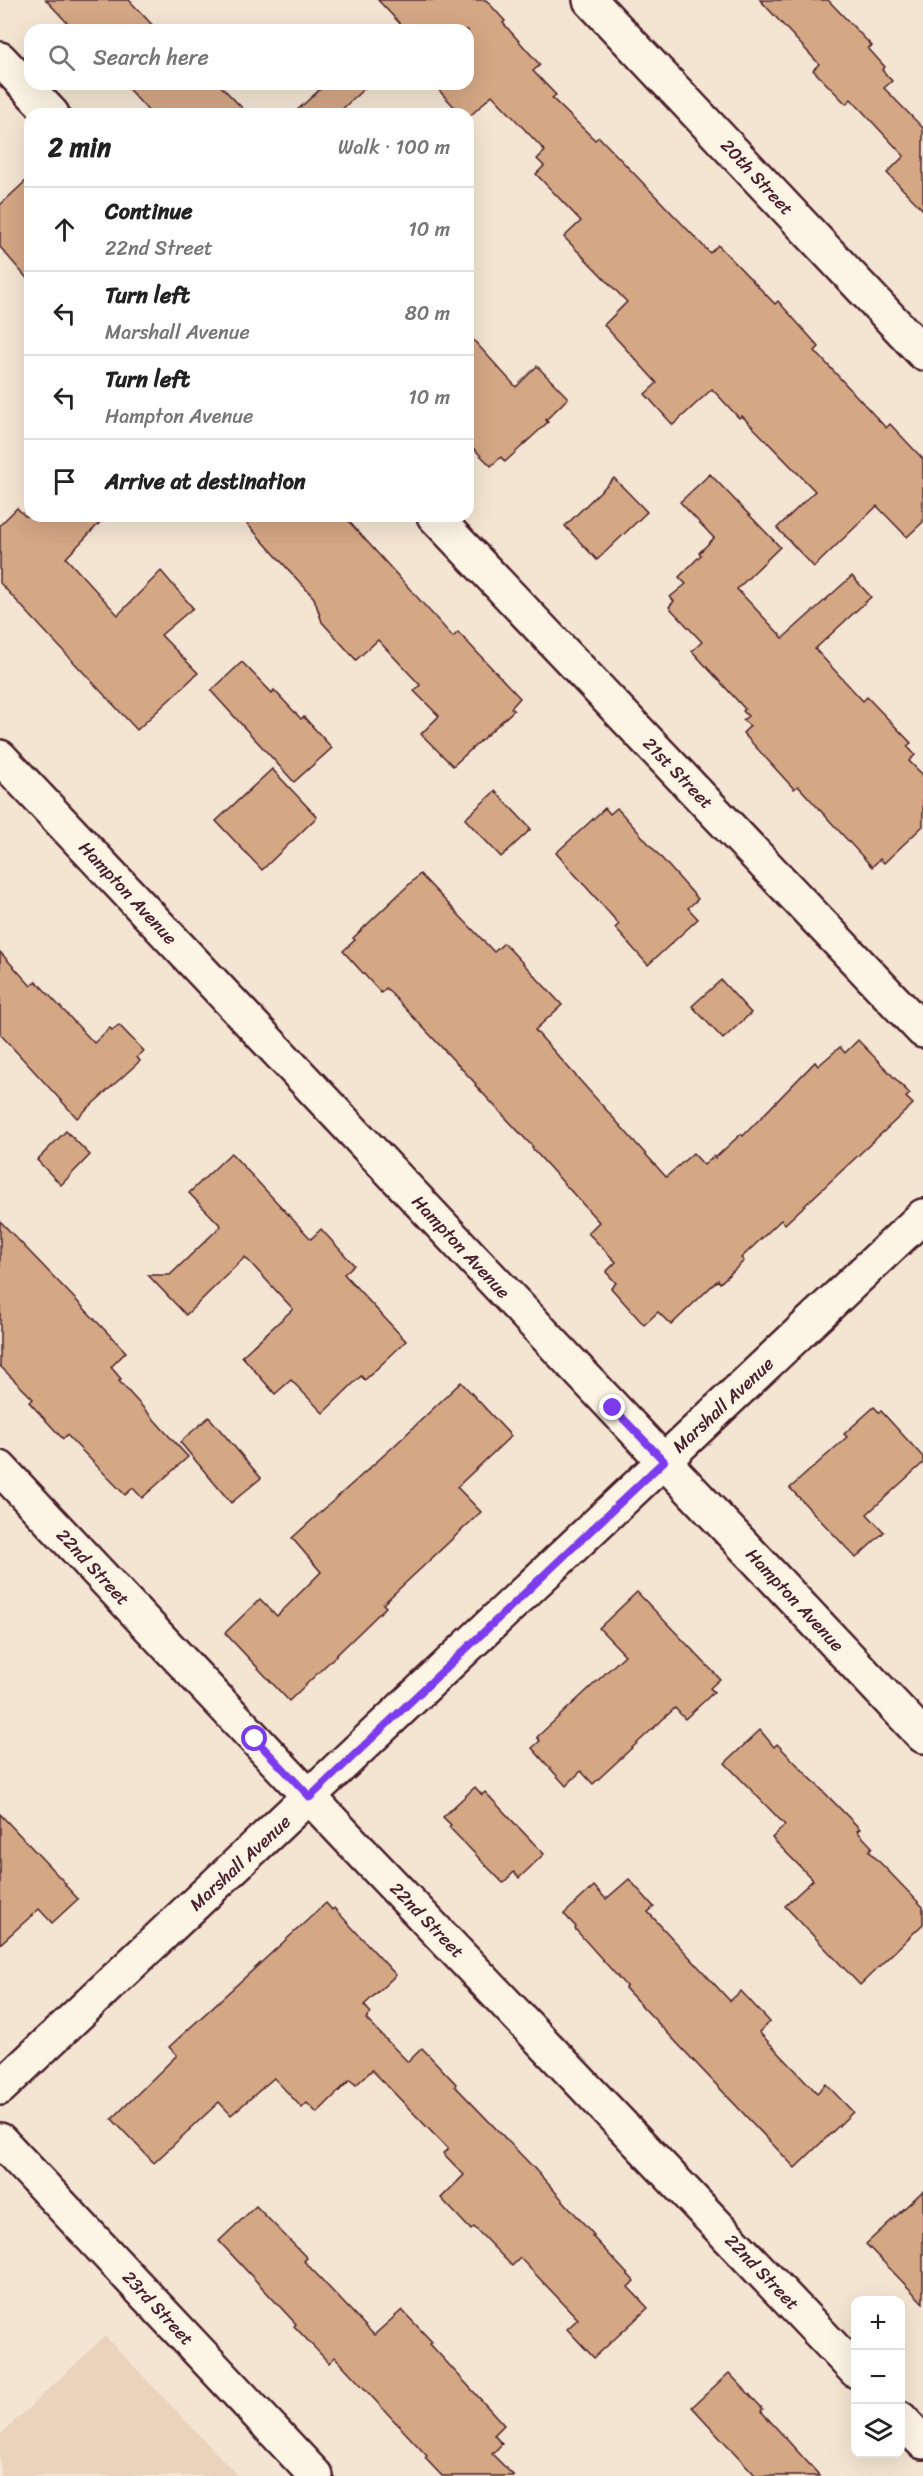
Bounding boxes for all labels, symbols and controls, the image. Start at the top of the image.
search box [24,24,474,90]
text: Search here [93,38,209,77]
icon: search [45,41,78,74]
text: 2 min [48,124,111,170]
text: Walk · 100 m [338,130,450,165]
street label: 20th Street [713,131,802,223]
text: Continue [105,192,193,231]
text: 10 m [408,212,450,247]
icon: ahead [48,213,81,246]
text: 22nd Street [105,231,213,266]
text: Turn left [105,276,190,315]
text: 80 m [405,296,450,331]
icon: left [48,297,81,330]
text: Marshall Avenue [105,315,250,350]
text: Turn left [105,360,190,399]
text: 10 m [408,380,450,415]
icon: left [48,381,81,414]
text: Hampton Avenue [105,399,253,434]
text: Arrive at destination [105,462,306,501]
icon: arrive [48,465,81,498]
street label: 21st Street [635,729,721,817]
street label: Hampton Avenue [71,833,185,953]
street label: Hampton Avenue [404,1187,518,1307]
street label: Marshall Avenue [664,1349,782,1461]
route end [599,1394,625,1420]
street label: 22nd Street [48,1521,138,1613]
street label: Hampton Avenue [738,1540,852,1660]
route start [241,1725,267,1751]
street label: Marshall Avenue [181,1807,299,1919]
street label: 22nd Street [382,1874,472,1966]
street label: 22nd Street [717,2226,807,2318]
street label: 23rd Street [114,2263,202,2353]
map controls [851,2296,905,2458]
button: + [851,2296,905,2350]
button: − [851,2350,905,2404]
button: layers [851,2404,905,2458]

